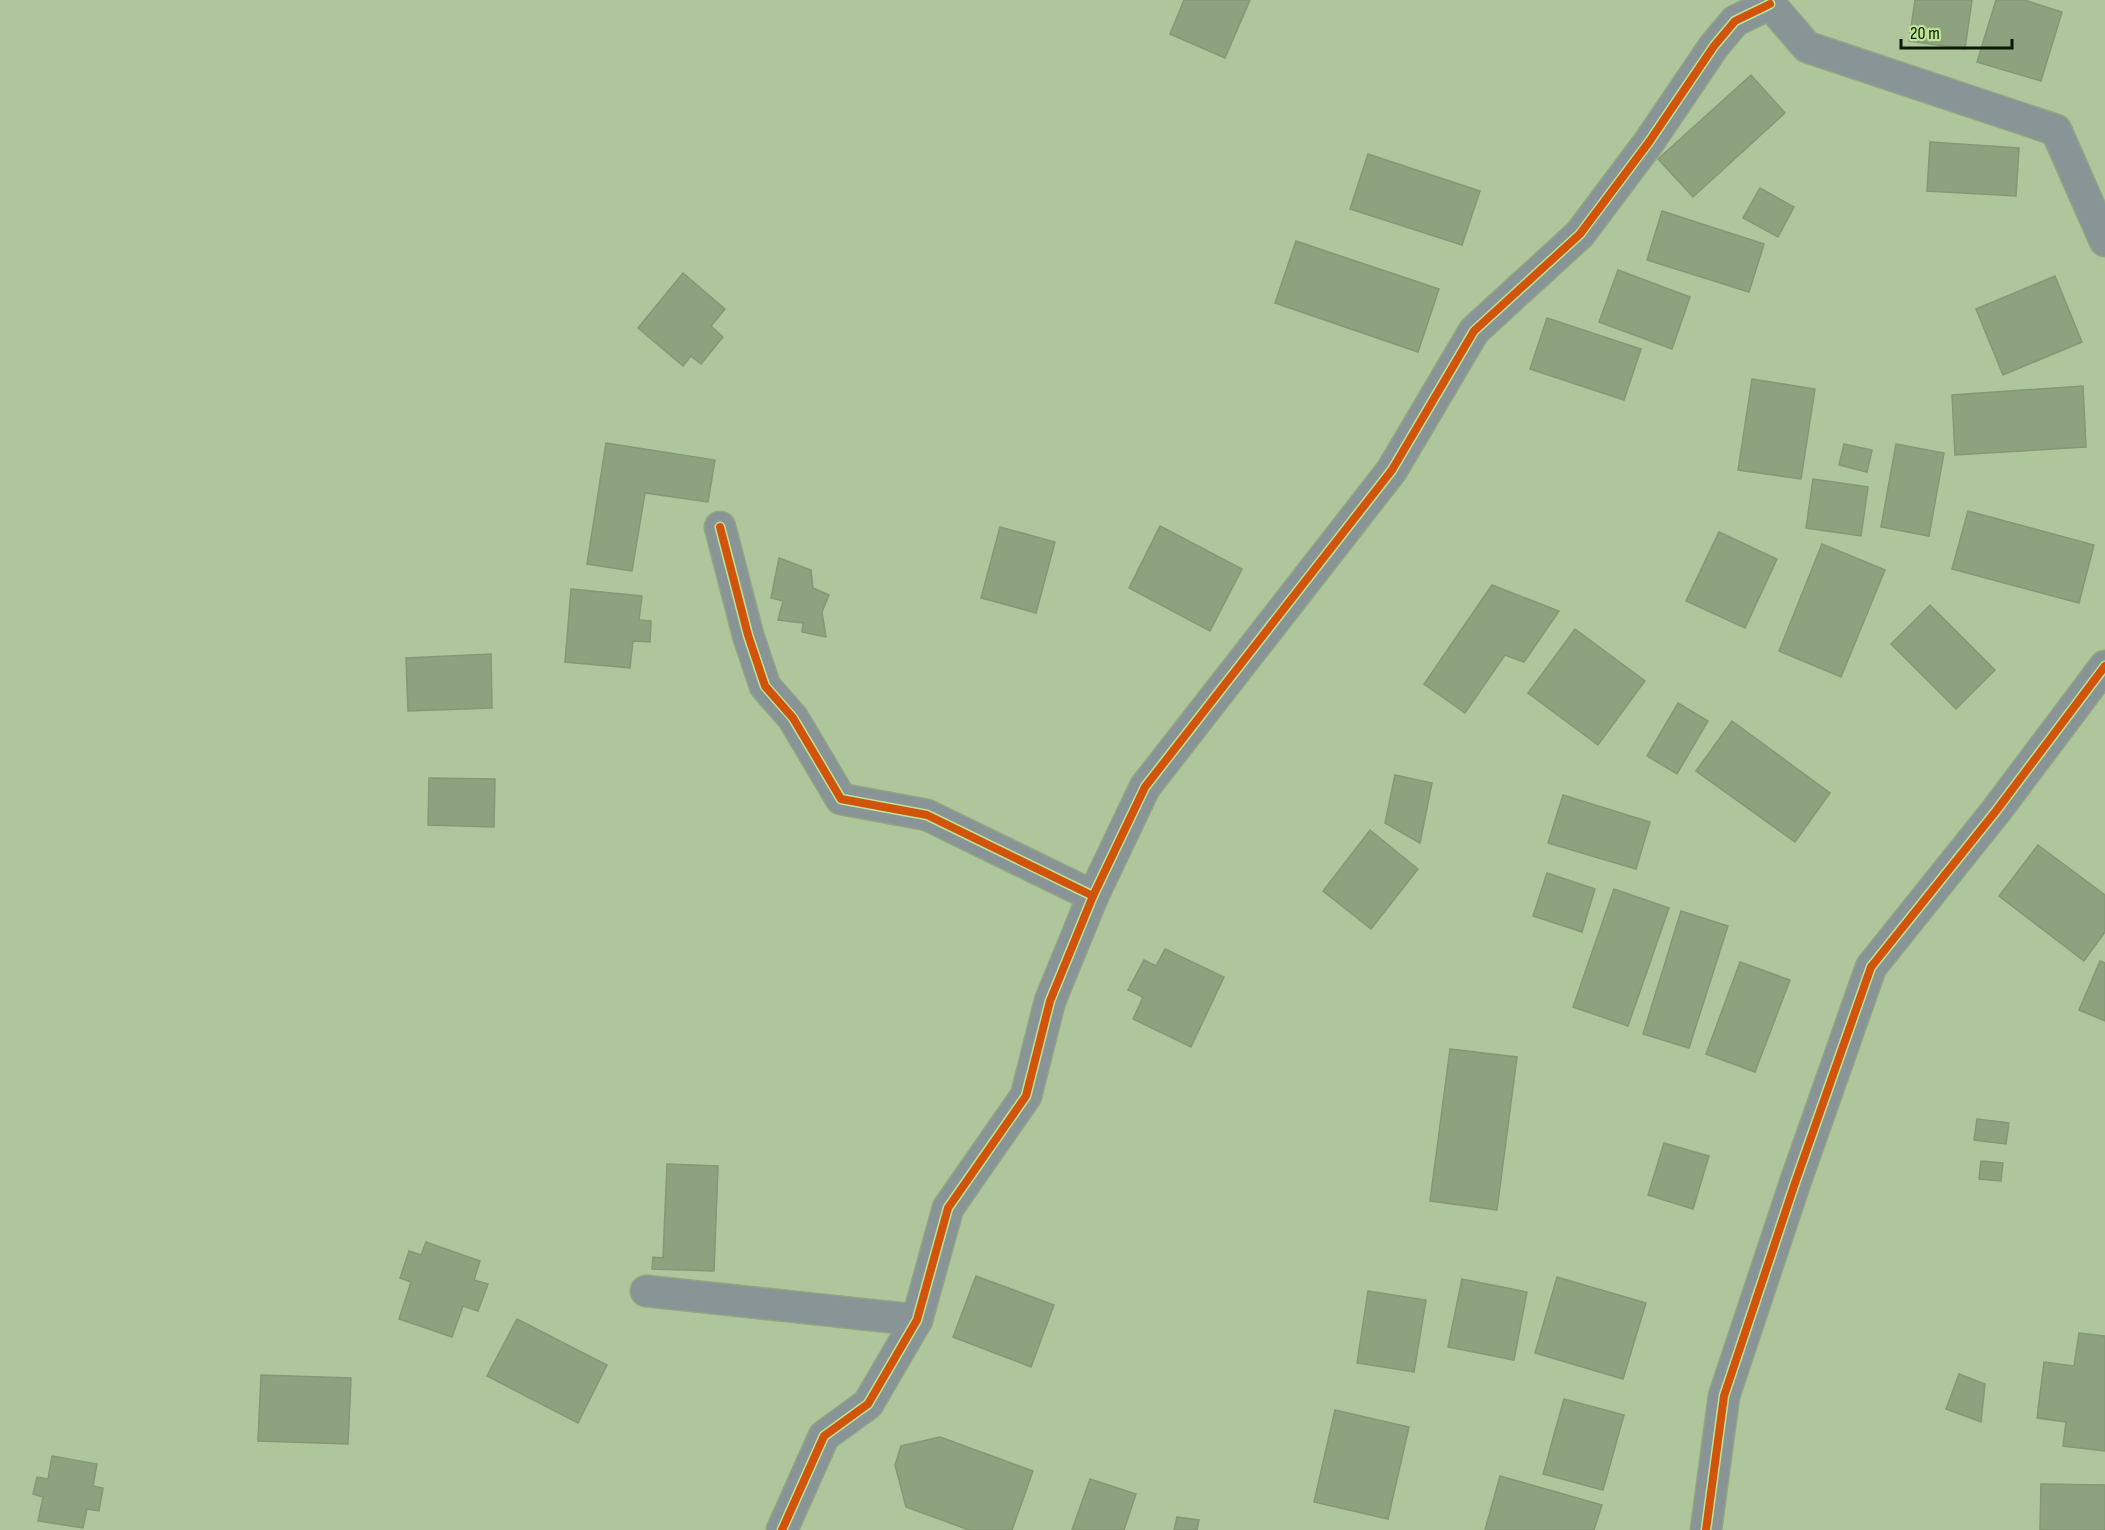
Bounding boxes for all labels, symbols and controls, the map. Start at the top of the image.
scale bar [1901,12,2012,50]
text: 20 m [1910,23,1940,44]

